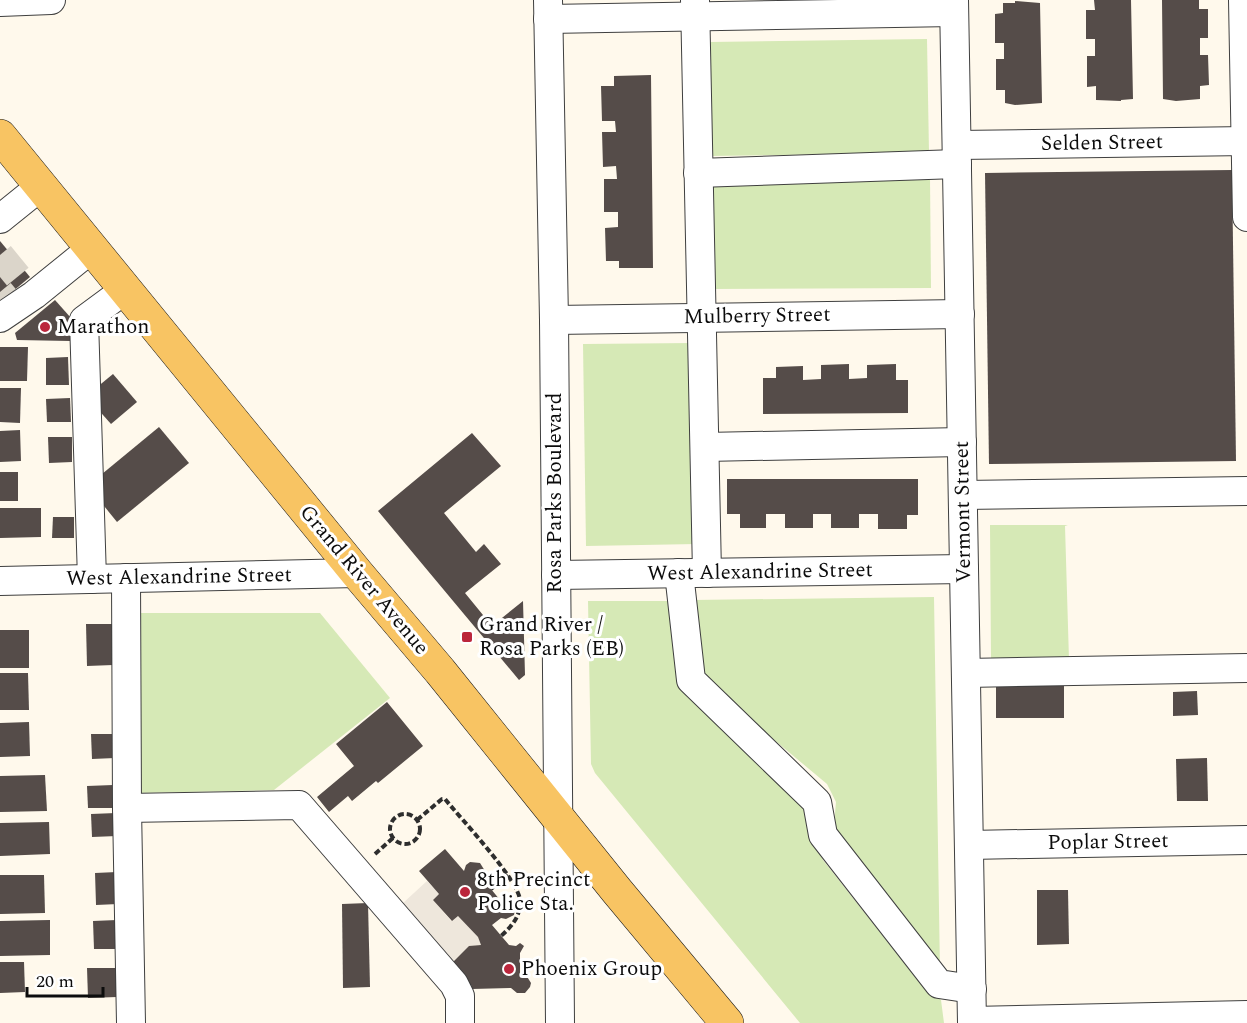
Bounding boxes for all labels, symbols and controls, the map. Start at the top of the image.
street label: Selden Street [1041,126,1163,160]
street label: Mulberry Street [683,299,831,333]
place label: Marathon [57,311,149,343]
marker: Marathon [38,320,52,334]
street label: Rosa Parks Boulevard [539,393,571,593]
street label: Vermont Street [946,441,980,583]
street label: Grand River Avenue [291,498,437,662]
street label: West Alexandrine Street [647,554,873,590]
street label: West Alexandrine Street [66,559,292,595]
place label: Grand River / Rosa Parks (EB) [479,609,624,665]
marker: Grand River / Rosa Parks (EB) [460,630,474,644]
street label: Poplar Street [1047,825,1169,859]
place label: 8th Precinct Police Sta. [477,864,590,920]
marker: 8th Precinct Police Sta. [458,885,472,899]
place label: Phoenix Group [521,953,662,985]
scale bar [27,960,104,998]
marker: Phoenix Group [502,962,516,976]
text: 20 m [36,968,74,995]

